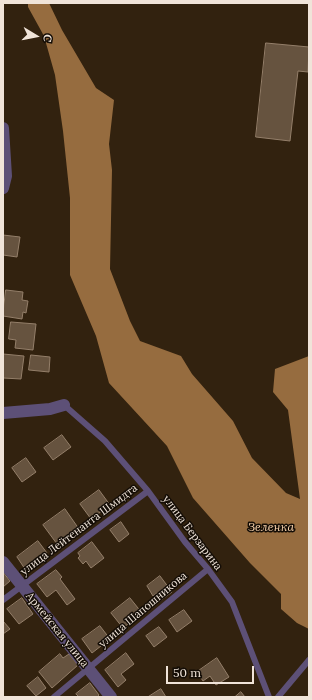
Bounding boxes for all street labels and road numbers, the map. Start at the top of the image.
street label: улица Лейтенанта Шмидта [18,482,140,578]
street label: улица Берзарина [159,493,225,573]
street label: улица Шапошникова [96,569,190,651]
street label: Армейская улица [23,590,91,670]

